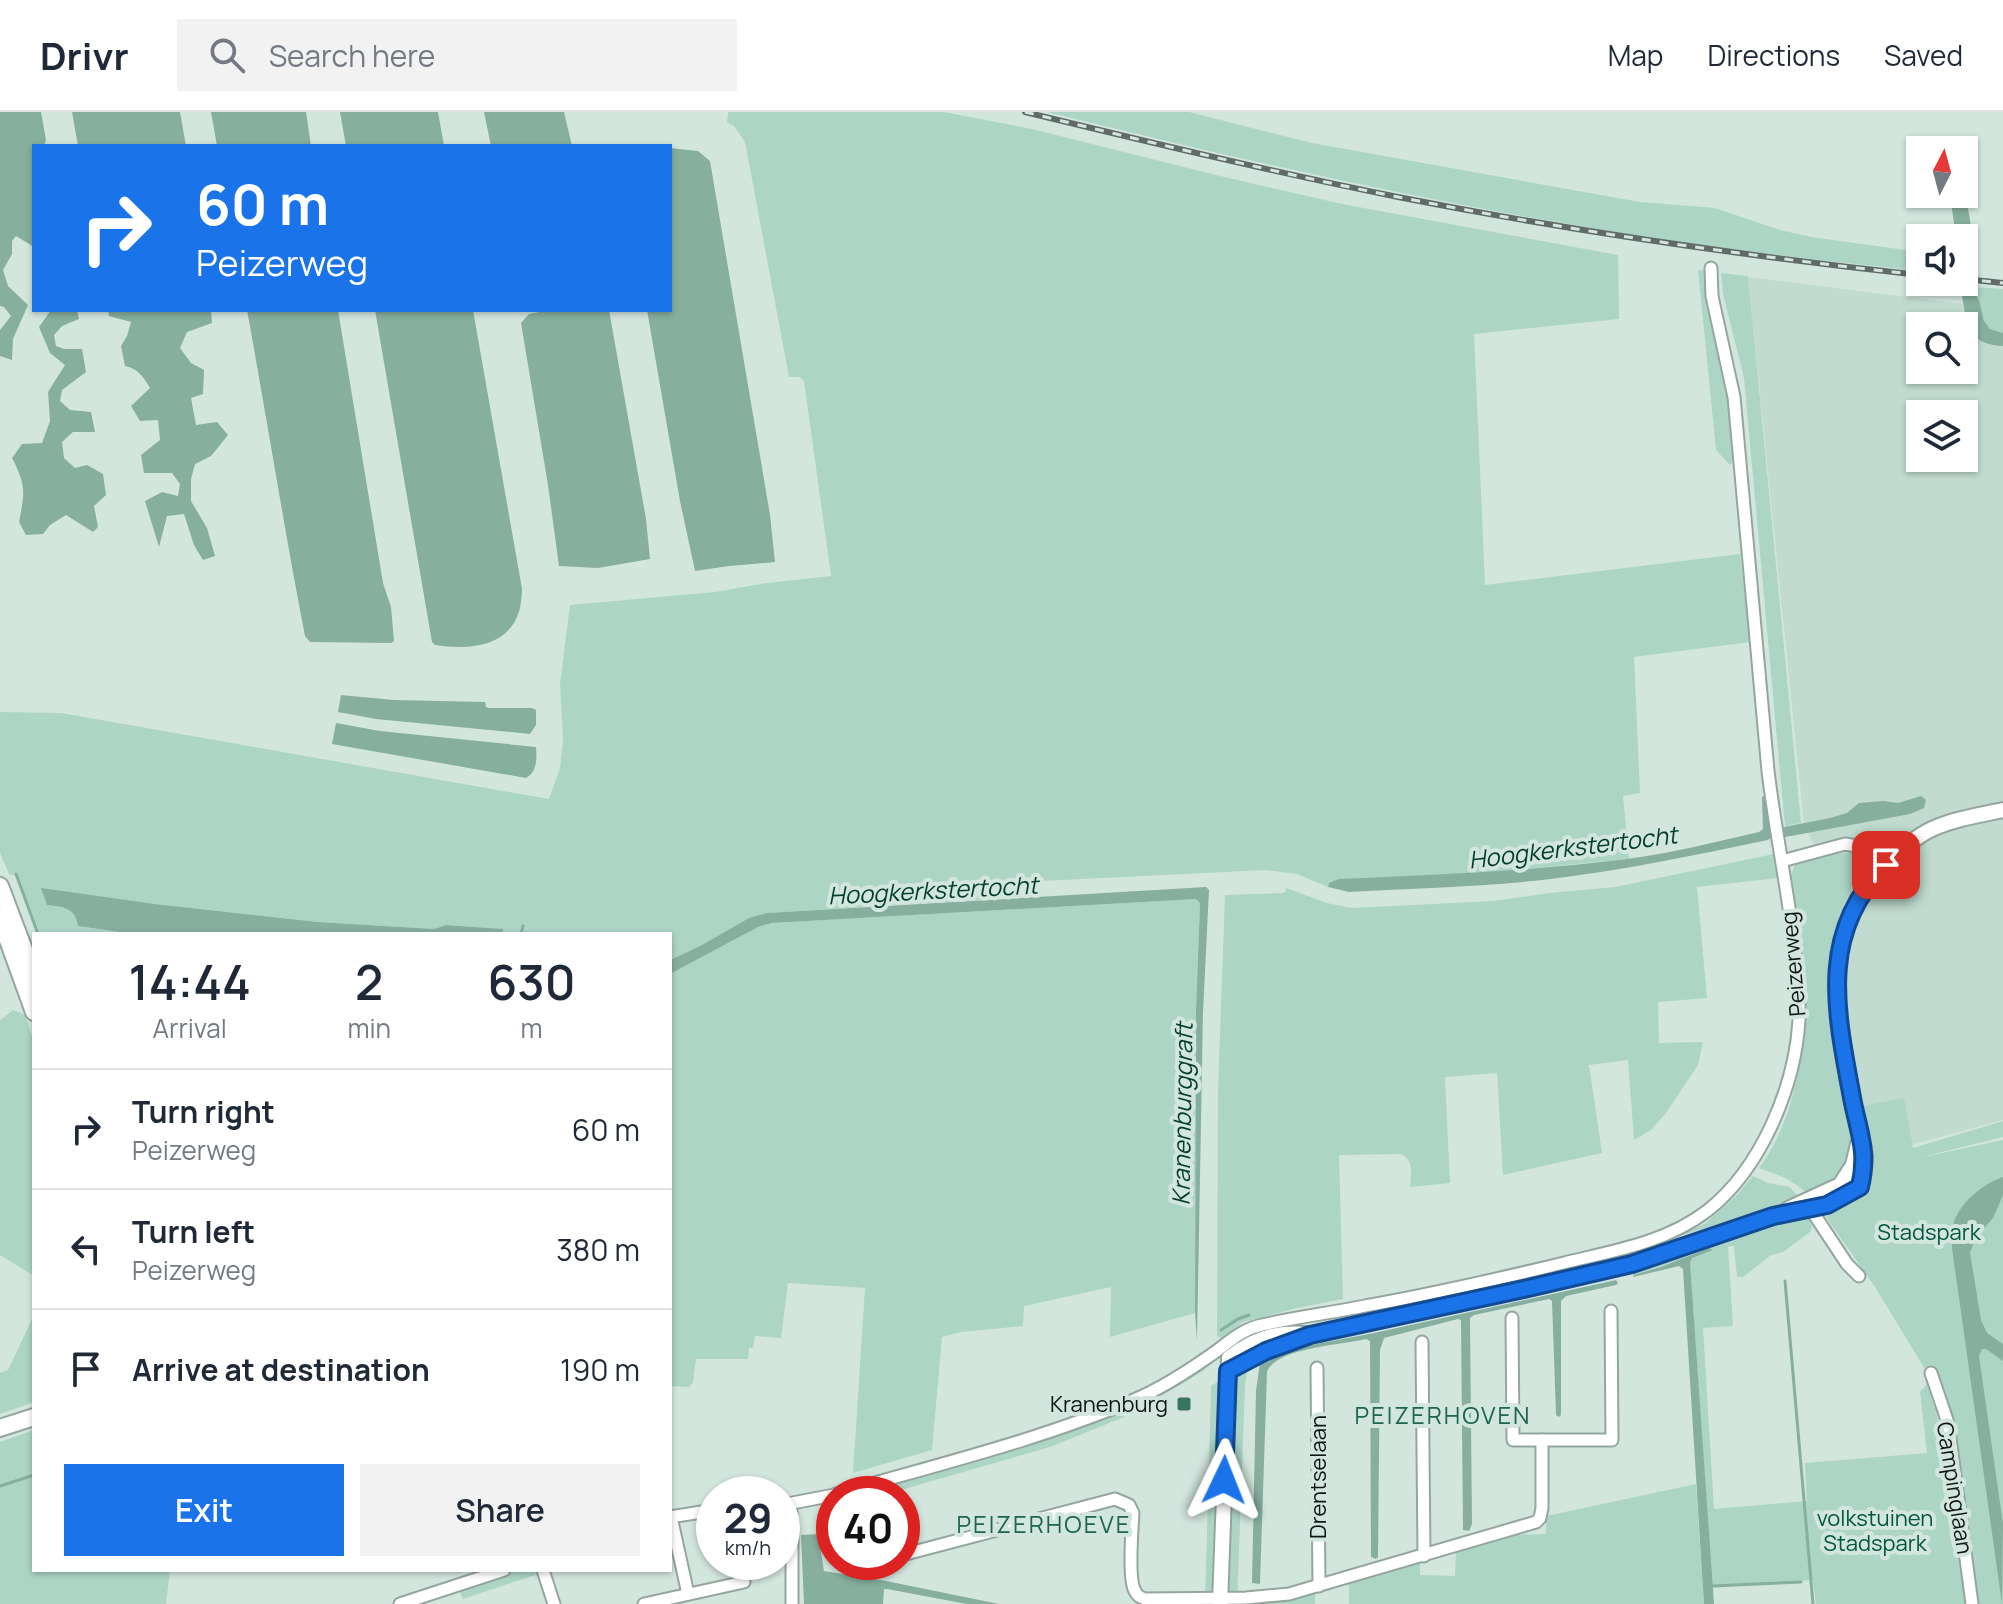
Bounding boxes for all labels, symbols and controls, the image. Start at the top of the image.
search box [177,19,737,91]
text: Drivr [40,29,129,81]
icon: search [205,33,249,77]
text: Search here [269,35,435,76]
text: Map [1608,36,1663,74]
text: Directions [1707,36,1840,74]
text: Saved [1884,36,1963,74]
north arrow [1906,136,1978,208]
map controls [1906,136,1978,472]
text: 60 m [196,165,329,242]
icon: right [64,176,168,280]
button: sound [1906,224,1978,296]
text: Peizerweg [196,238,368,287]
button: search [1906,312,1978,384]
button: layers [1906,400,1978,472]
water label: Hoogkerkstertocht [1467,817,1681,876]
pin [1852,831,1920,899]
icon: arrive [1864,843,1908,887]
water label: Hoogkerkstertocht [827,867,1041,911]
street label: Peizerweg [1773,910,1813,1018]
text: 14:44 [128,949,251,1014]
text: 2 [355,949,383,1014]
text: 630 [487,949,576,1014]
text: Arrival [153,1010,227,1046]
text: min [347,1010,391,1046]
text: m [520,1010,543,1046]
water label: Kranenburggraft [1163,1020,1200,1206]
text: Turn right [132,1091,275,1132]
icon: right [64,1107,108,1151]
text: 60 m [572,1109,640,1150]
text: Peizerweg [132,1132,256,1168]
text: Turn left [132,1211,255,1252]
park label: Stadspark [1877,1217,1982,1247]
icon: left [64,1227,108,1271]
text: 380 m [556,1229,640,1270]
text: Peizerweg [132,1252,256,1288]
icon: arrive [64,1347,108,1391]
text: Arrive at destination [132,1349,430,1390]
text: 190 m [560,1349,640,1390]
place label: Kranenburg [1050,1389,1168,1419]
marker: Kranenburg [1175,1395,1193,1413]
district label: PEIZERHOVEN [1355,1398,1532,1431]
street label: Drentselaan [1303,1415,1333,1539]
street label: Campinglaan [1930,1420,1980,1556]
position arrow [1182,1438,1266,1522]
button: Exit [64,1464,344,1556]
button: Share [360,1464,640,1556]
speed limit sign: 40 [816,1476,920,1580]
text: 29 [724,1490,772,1545]
park label: volkstuinen Stadspark [1817,1503,1933,1558]
district label: PEIZERHOEVE [957,1507,1131,1540]
text: km/h [725,1534,771,1561]

